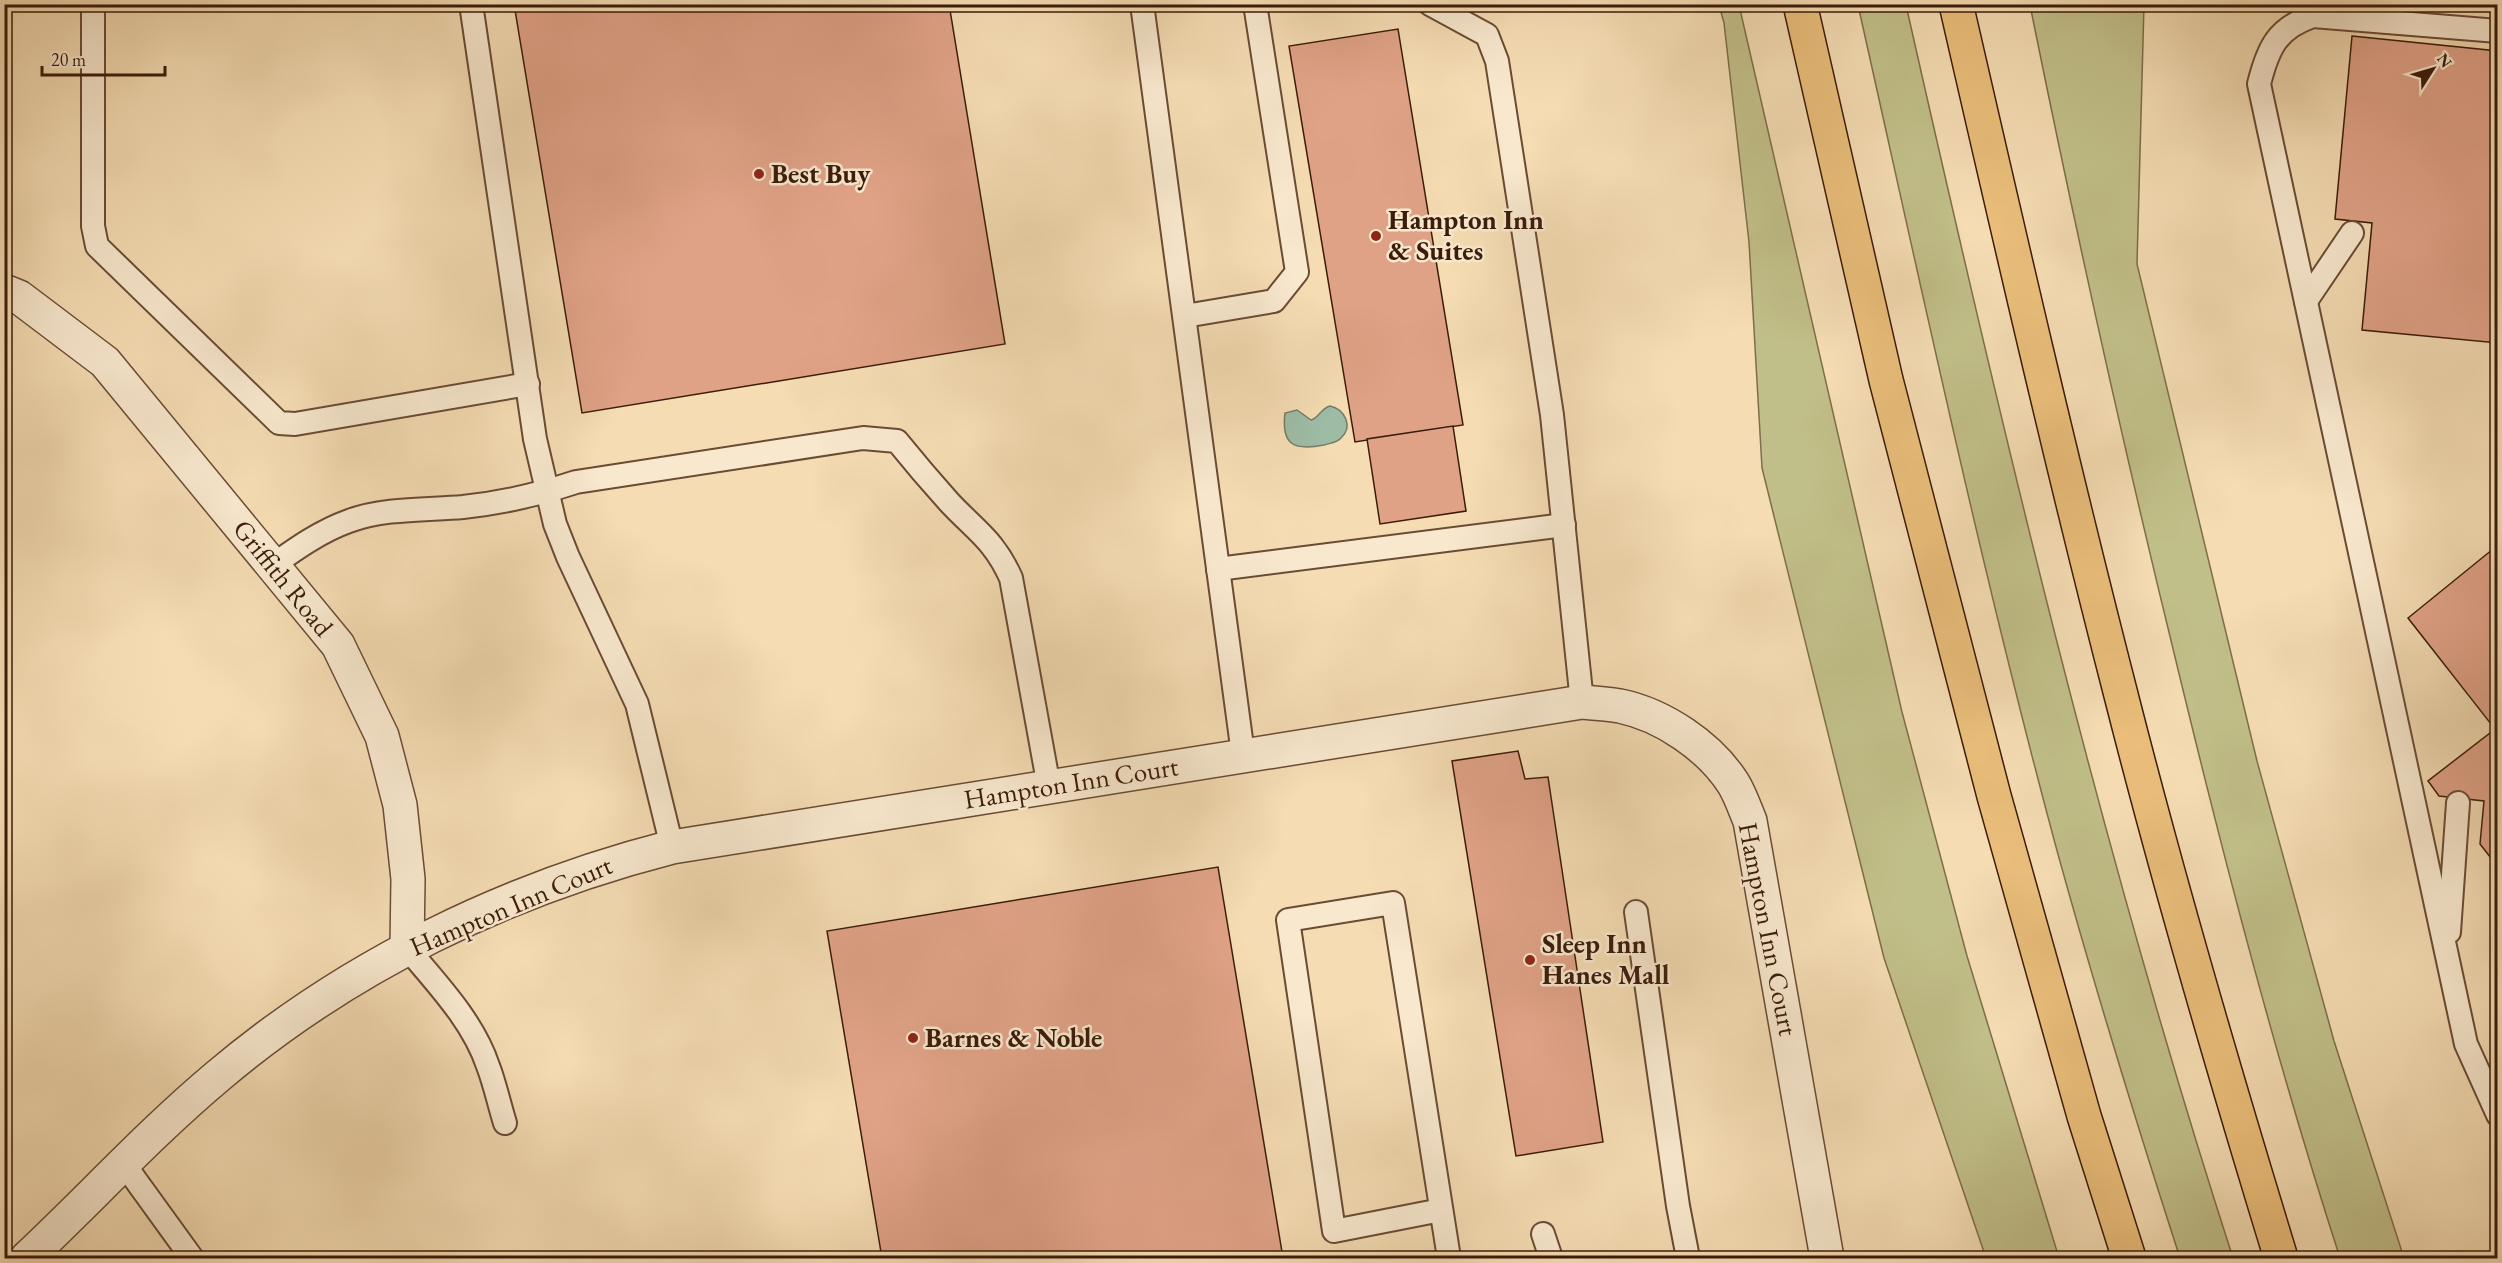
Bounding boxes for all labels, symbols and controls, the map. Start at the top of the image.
scale bar [42,39,165,77]
north arrow [2403,39,2463,99]
text: 20 m [51,48,86,71]
text: N [2432,49,2457,72]
place label: Best Buy [771,156,871,191]
marker: Best Buy [752,167,766,181]
place label: Hampton Inn & Suites [1388,202,1544,268]
marker: Hampton Inn & Suites [1369,229,1383,243]
street label: Griffith Road [226,512,341,644]
street label: Hampton Inn Court [961,748,1181,817]
street label: Hampton Inn Court [1731,819,1806,1039]
street label: Hampton Inn Court [404,847,618,964]
place label: Sleep Inn Hanes Mall [1542,926,1670,992]
marker: Sleep Inn Hanes Mall [1523,953,1537,967]
place label: Barnes & Noble [925,1020,1102,1055]
marker: Barnes & Noble [906,1031,920,1045]

